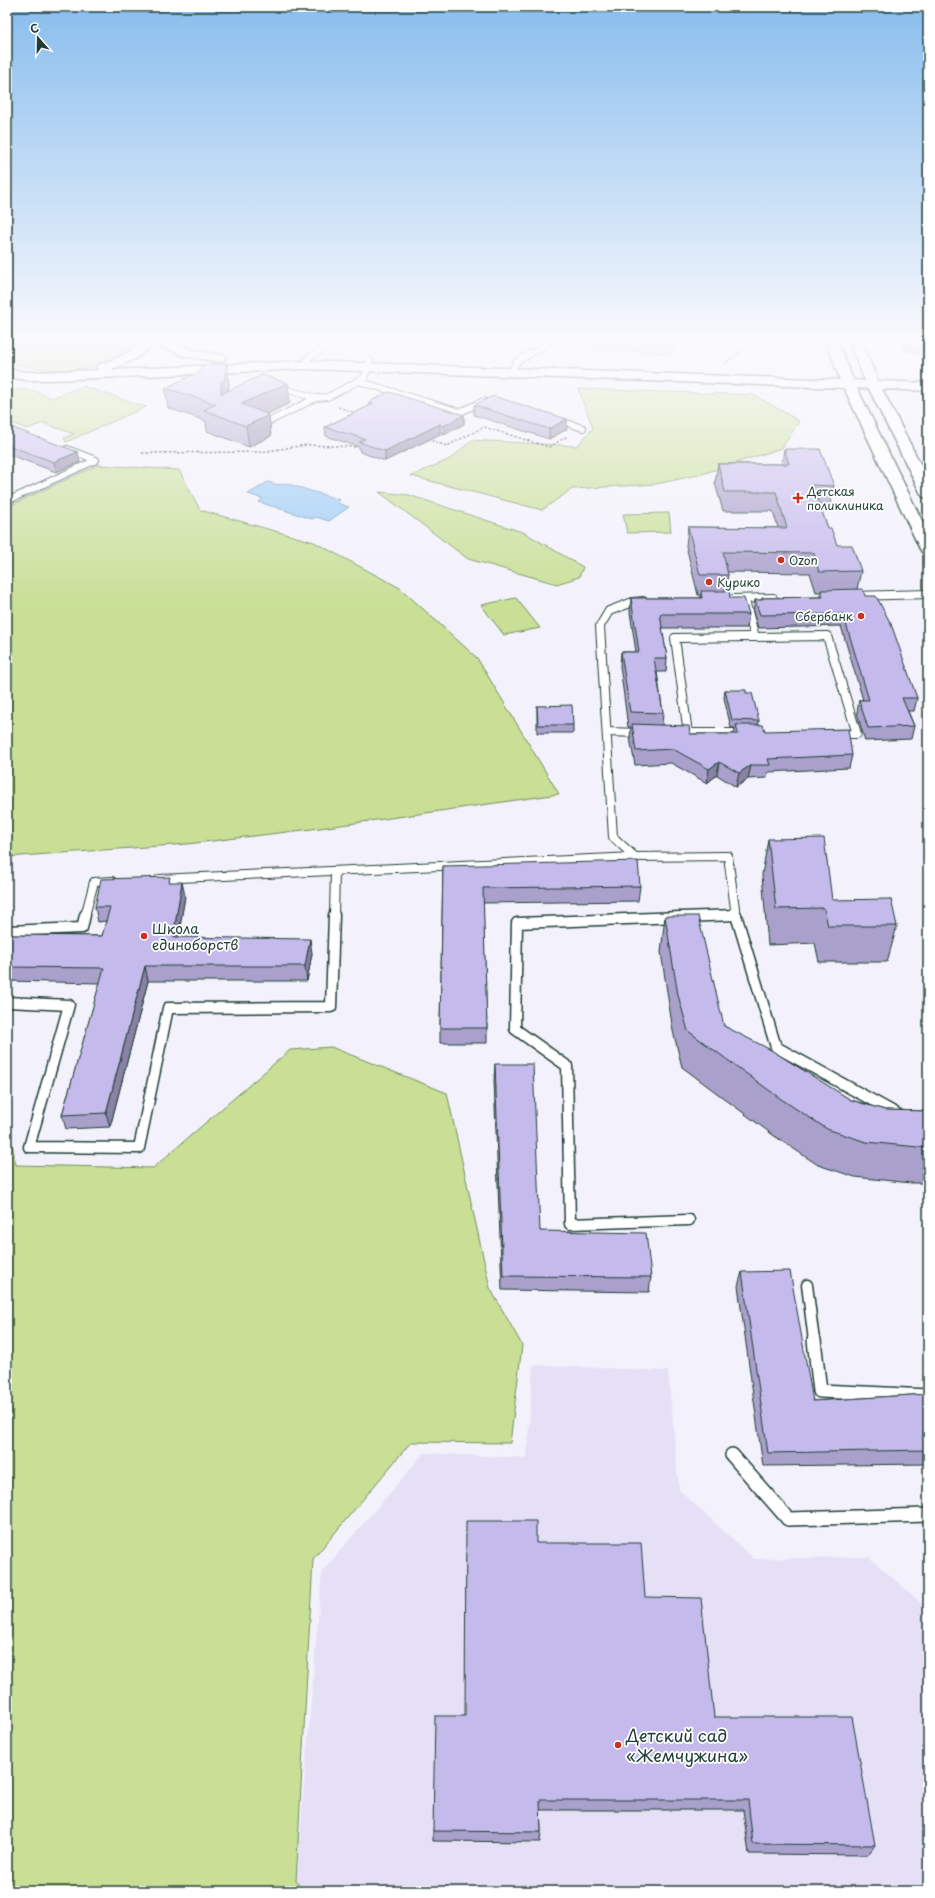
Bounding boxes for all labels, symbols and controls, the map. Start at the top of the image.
north arrow [18,18,58,58]
text: С [28,19,41,38]
place label: Детская поликлиника [806,482,884,514]
marker: Детская поликлиника [792,492,804,504]
place label: Ozon [789,551,818,569]
marker: Ozon [776,555,786,565]
place label: Курико [717,573,760,591]
marker: Курико [704,577,714,587]
place label: Сбербанк [795,607,854,625]
marker: Сбербанк [856,611,866,621]
place label: Школа единоборств [152,918,238,955]
marker: Школа единоборств [139,931,149,941]
place label: Детский сад «Жемчужина» [625,1722,748,1768]
marker: Детский сад «Жемчужина» [613,1740,623,1750]

